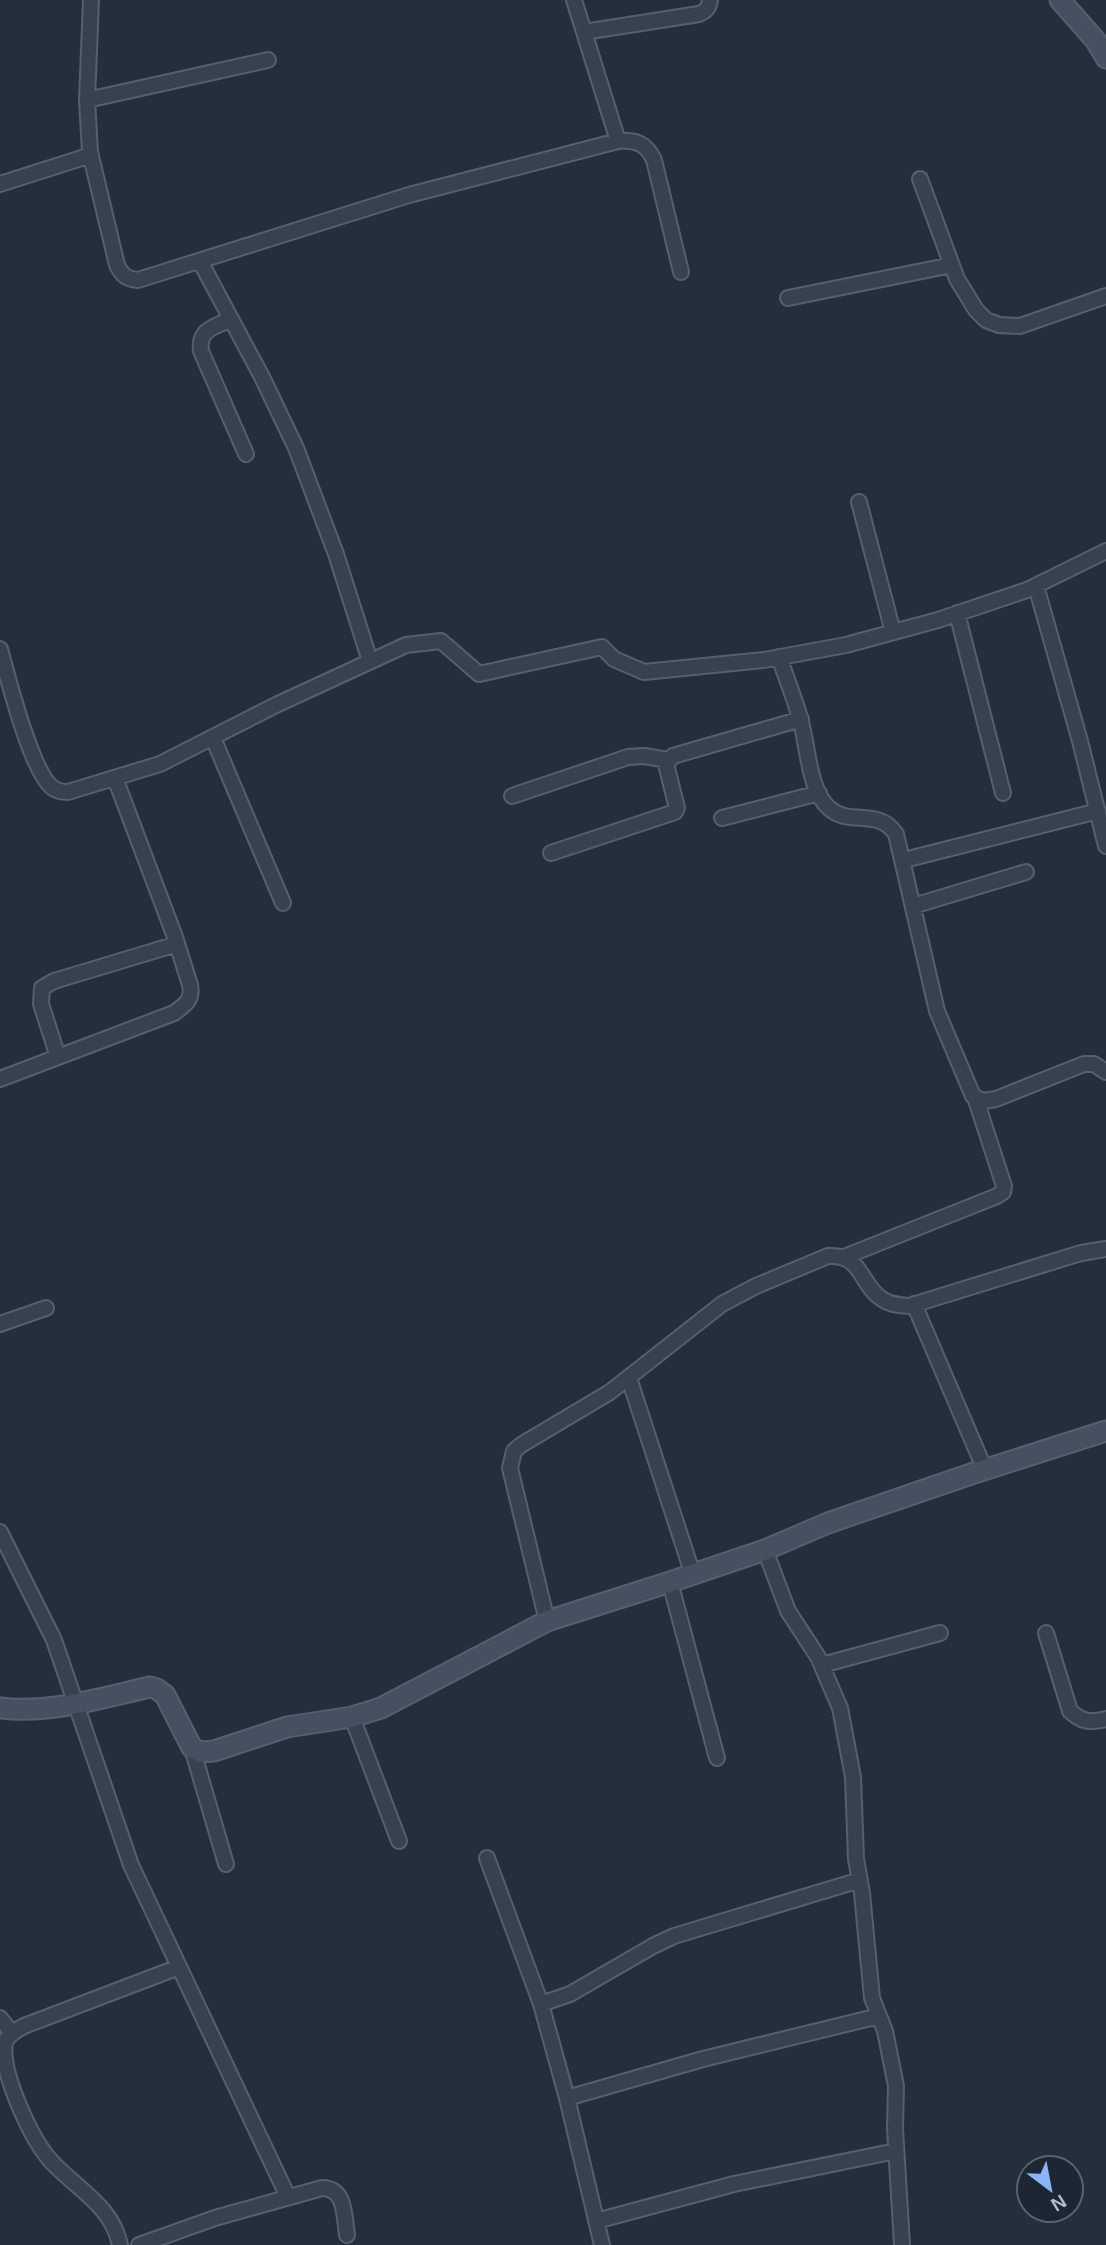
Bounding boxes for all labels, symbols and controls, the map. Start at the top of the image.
north arrow [1015,2154,1085,2224]
text: N [1047,2190,1070,2216]

